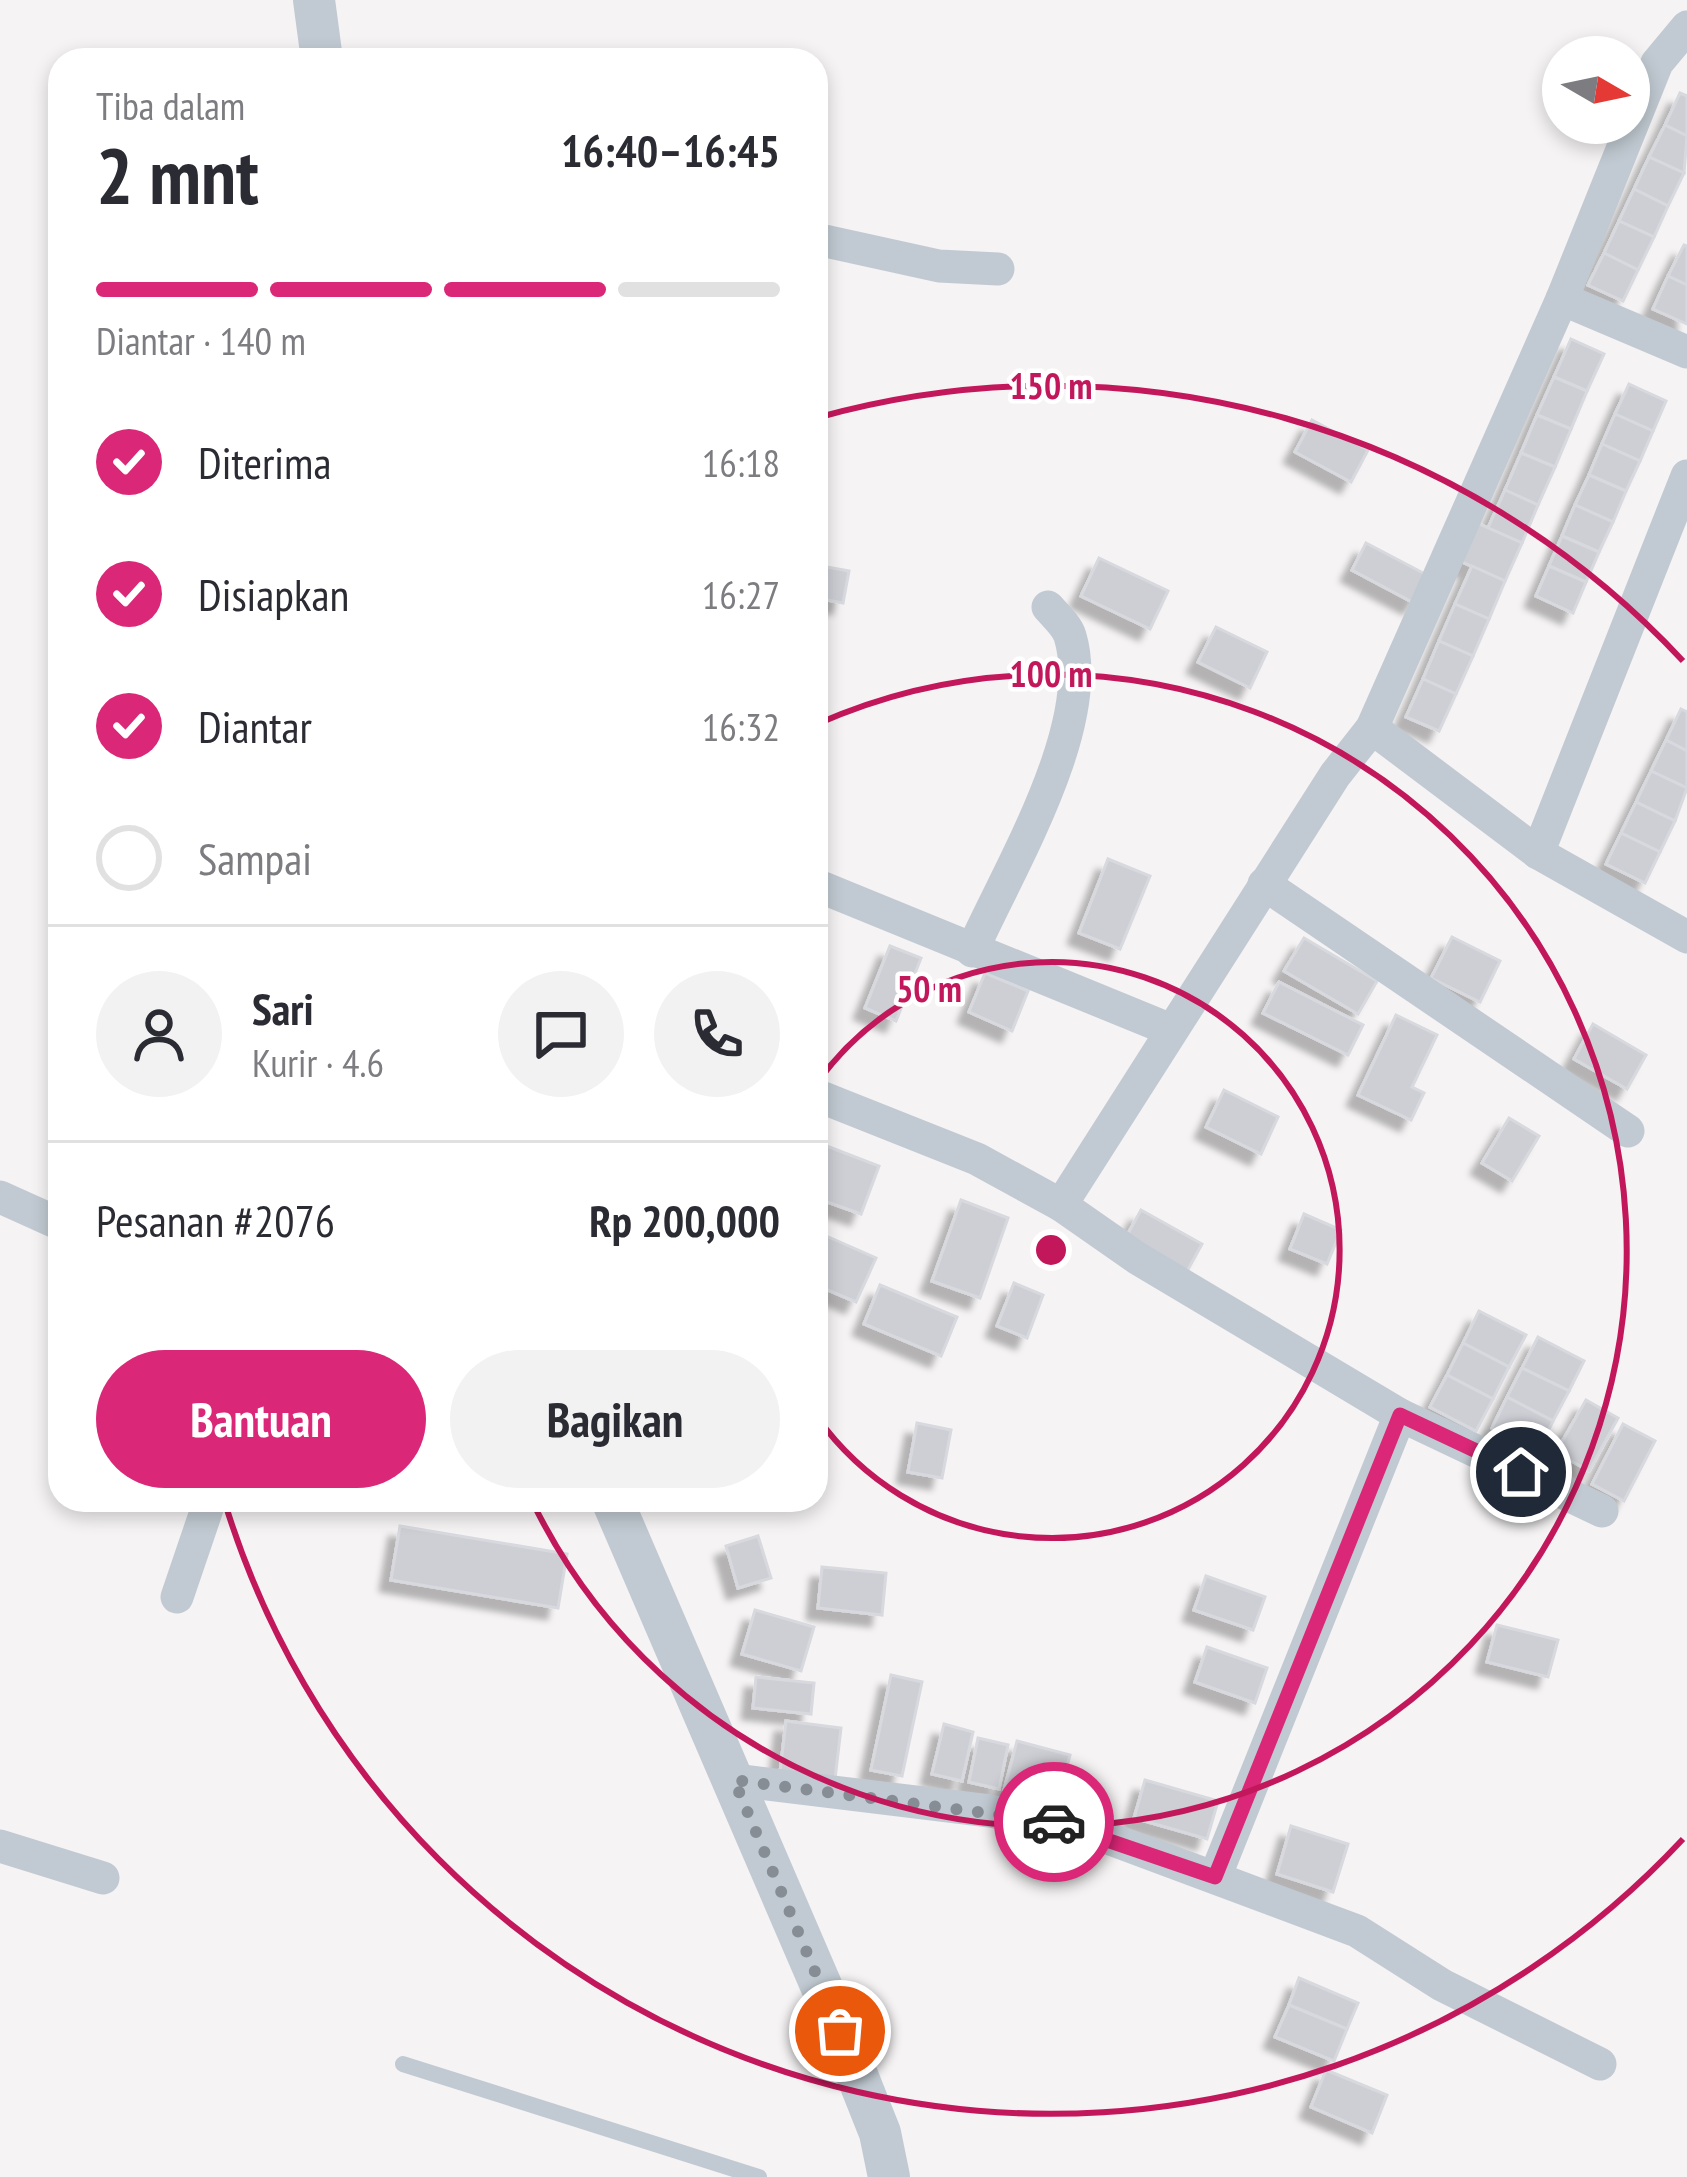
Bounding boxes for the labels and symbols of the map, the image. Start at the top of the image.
north arrow [1542,36,1650,144]
text: 150 m [1010,362,1092,409]
text: 100 m [1010,650,1092,697]
text: 50 m [896,965,962,1012]
centre of rings [1030,1229,1072,1271]
pin [1470,1421,1572,1523]
courier [994,1762,1114,1882]
pin [789,1980,891,2082]

